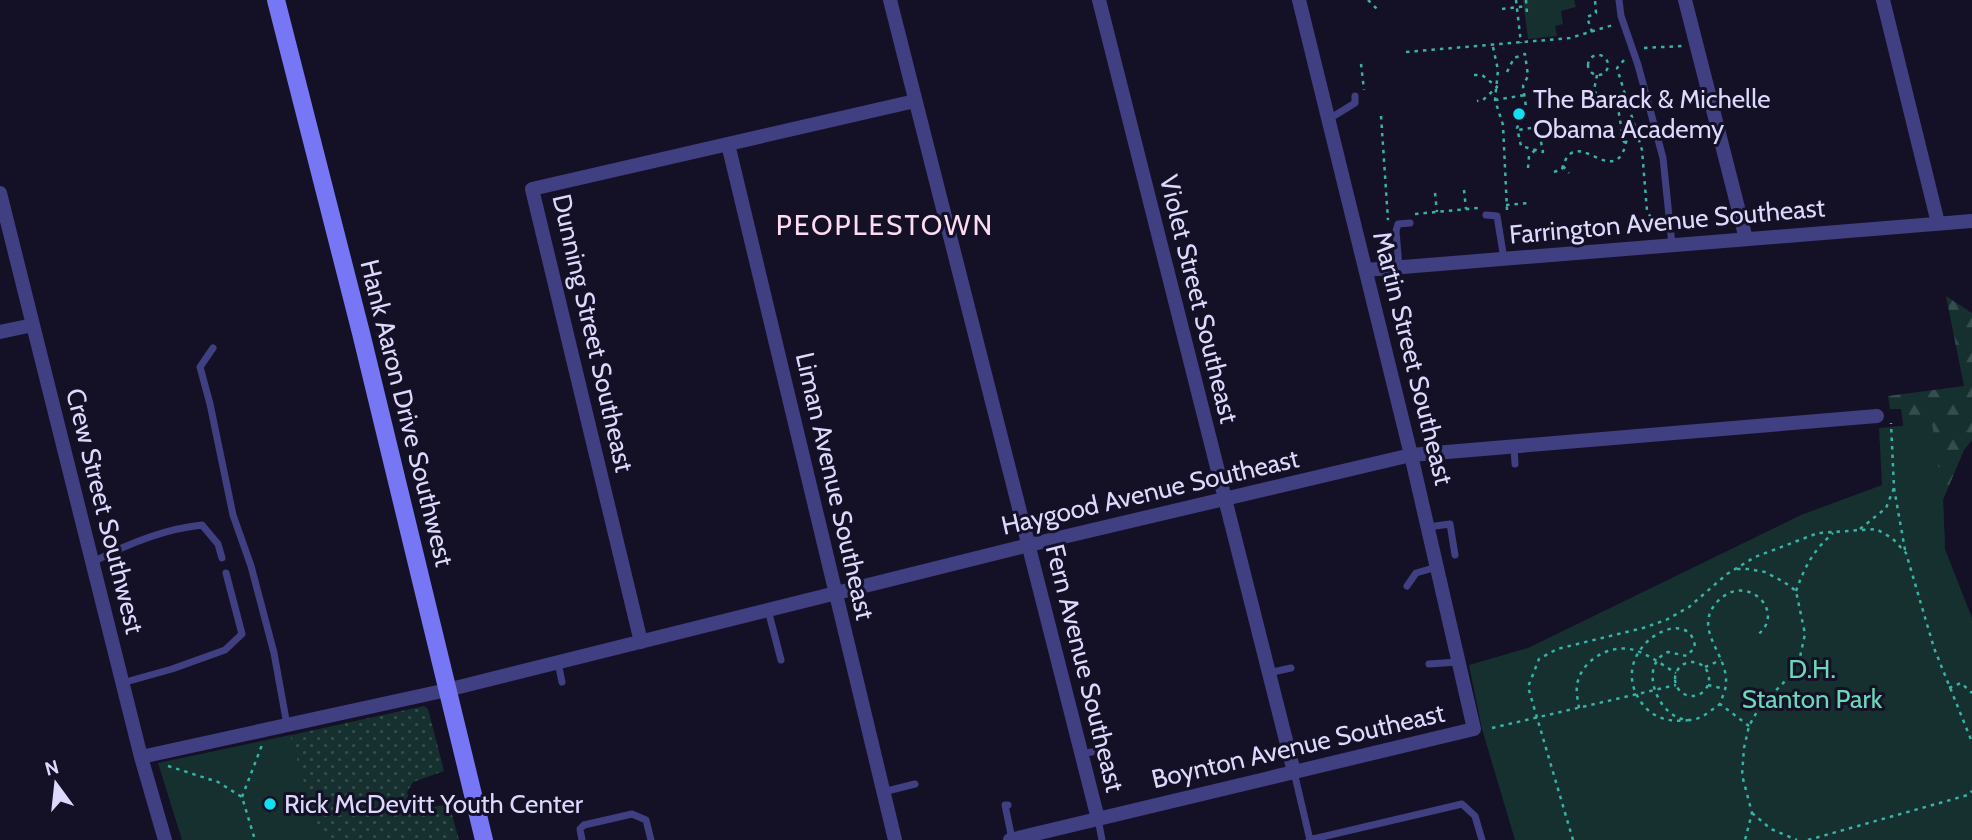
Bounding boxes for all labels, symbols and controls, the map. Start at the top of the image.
place label: The Barack & Michelle Obama Academy [1533,83,1771,145]
marker: The Barack & Michelle Obama Academy [1511,106,1527,122]
street label: Violet Street Southeast [1153,172,1245,427]
street label: Dunning Street Southeast [545,191,641,475]
street label: Farrington Avenue Southeast [1508,191,1826,251]
district label: PEOPLESTOWN [776,208,994,242]
street label: Martin Street Southeast [1366,228,1460,488]
street label: Hank Aaron Drive Southwest [353,256,461,570]
street label: Liman Avenue Southeast [789,349,881,623]
street label: Crew Street Southwest [59,385,151,637]
street label: Haygood Avenue Southeast [998,442,1302,542]
street label: Fern Avenue Southeast [1039,541,1131,795]
park label: D.H. Stanton Park [1742,653,1883,715]
street label: Boynton Avenue Southeast [1148,697,1448,795]
north arrow [21,749,91,819]
text: N [42,755,61,781]
place label: Rick McDevitt Youth Center [284,788,584,820]
marker: Rick McDevitt Youth Center [262,796,278,812]

